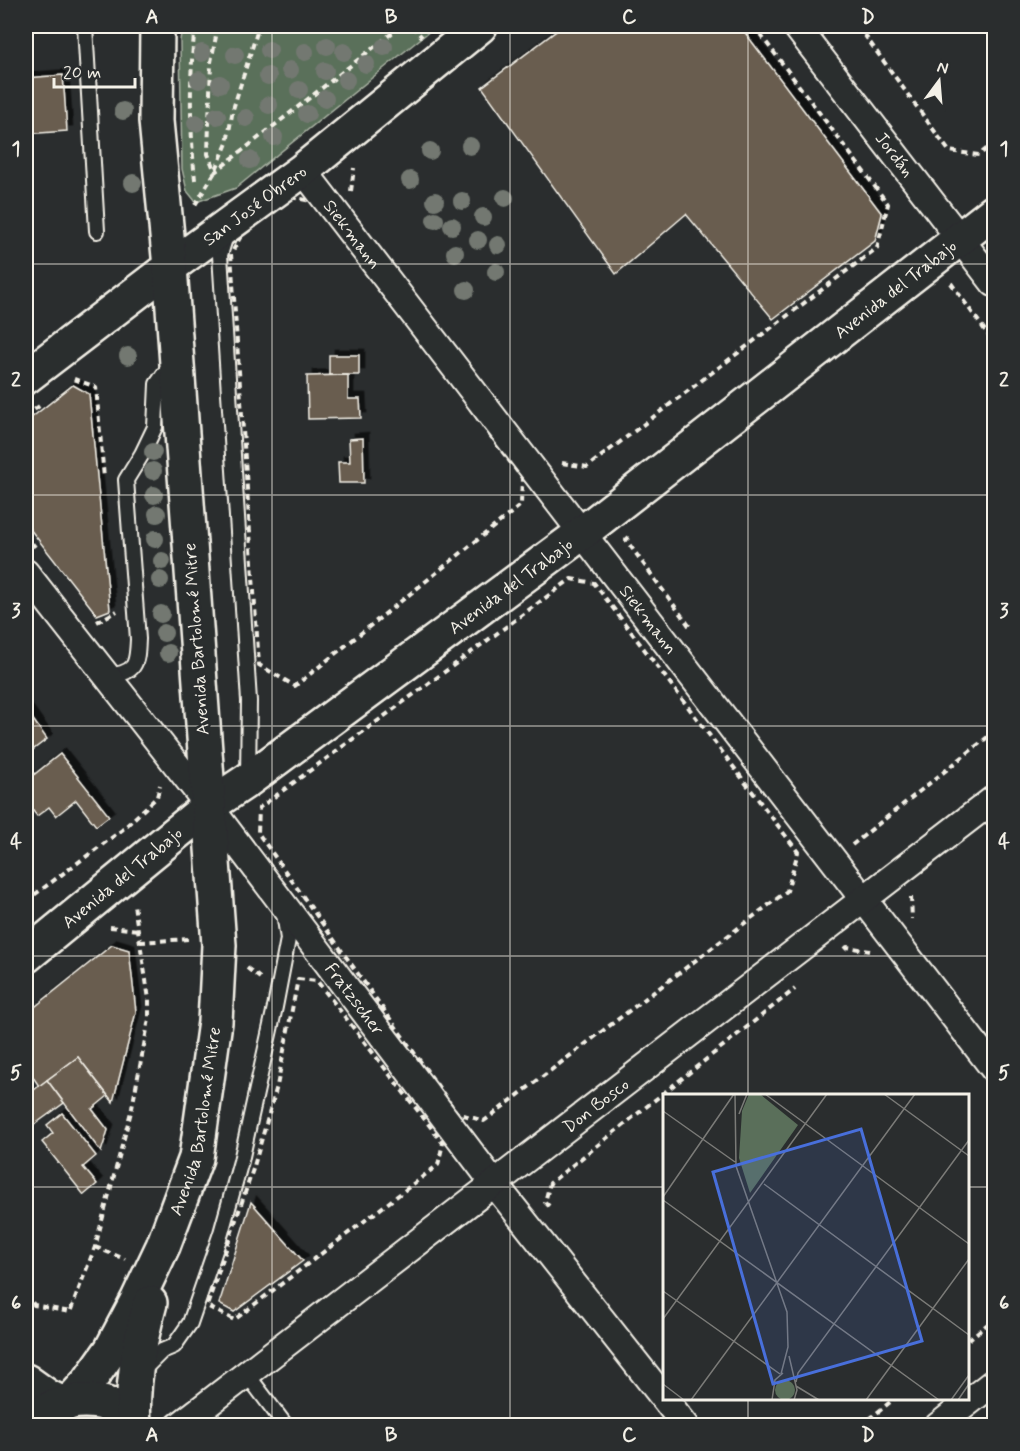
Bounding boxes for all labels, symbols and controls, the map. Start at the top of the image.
text: A [145,4,159,31]
text: B [385,4,398,31]
text: C [622,4,637,31]
text: D [861,4,875,31]
scale bar [54,51,135,89]
north arrow [909,51,969,111]
text: N [935,56,951,80]
text: 20 m [63,61,101,85]
street label: Jordán [869,127,919,183]
text: 1 [12,136,20,163]
text: 1 [1000,136,1008,163]
street label: San José Obrero [198,160,312,252]
street label: Siekmann [317,195,386,275]
street label: Avenida del Trabajo [830,234,962,345]
text: 2 [11,367,21,394]
text: 2 [999,367,1009,394]
street label: Avenida del Trabajo [444,533,578,641]
street label: Avenida Bartolomé Mitre [178,542,216,736]
street label: Siekmann [613,580,682,660]
text: 3 [11,598,21,625]
text: 3 [999,598,1009,625]
street label: Avenida del Trabajo [57,822,188,935]
text: 4 [10,829,22,856]
text: 4 [998,829,1010,856]
street label: Fratzscher [319,958,389,1041]
street label: Avenida Bartolomé Mitre [164,1025,227,1219]
text: 5 [10,1060,22,1087]
text: 5 [998,1060,1010,1087]
street label: Don Bosco [558,1073,635,1139]
inset map [663,1094,969,1400]
text: 6 [11,1290,21,1317]
text: 6 [999,1290,1009,1317]
text: A [145,1422,159,1449]
text: B [385,1422,398,1449]
text: C [622,1422,637,1449]
text: D [861,1422,875,1449]

